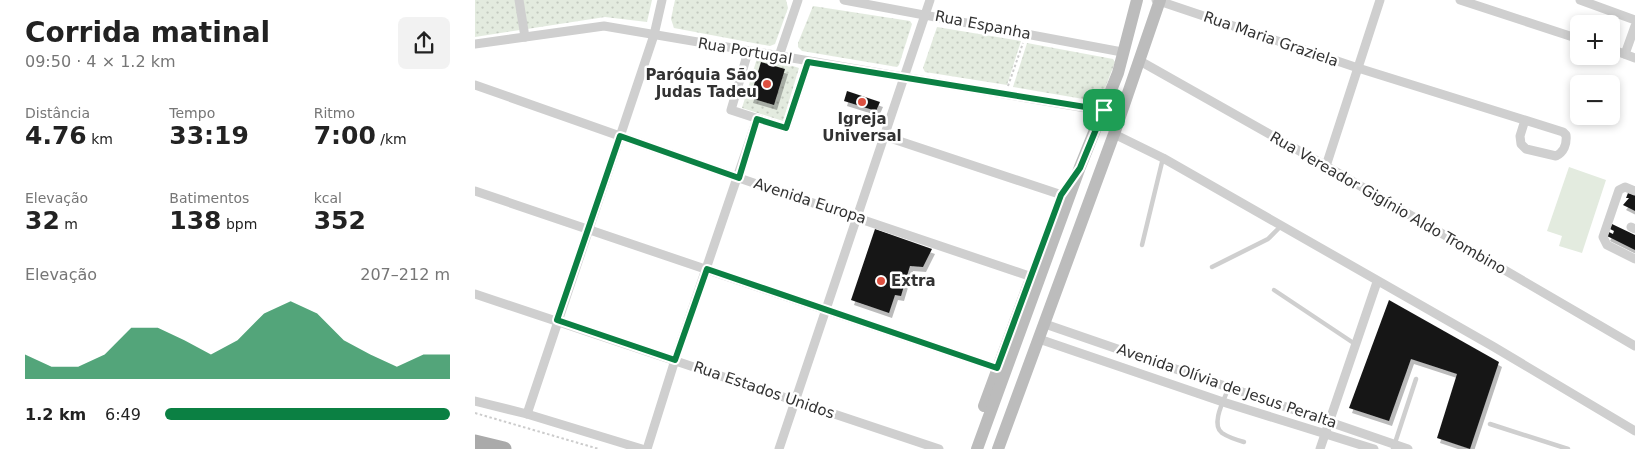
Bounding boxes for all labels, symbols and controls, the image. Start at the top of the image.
street label: Rua Espanha [933,7,1033,43]
street label: Rua Maria Graziela [1201,7,1341,71]
map controls [1570,15,1620,125]
button: + [1570,15,1620,65]
text: Corrida matinal [25,16,270,49]
button: share [398,17,450,69]
street label: Rua Portugal [696,34,794,68]
text: 09:50 · 4 × 1.2 km [25,52,176,71]
place label: Paróquia São Judas Tadeu [645,66,757,101]
button: − [1570,75,1620,125]
marker: Paróquia São Judas Tadeu [761,78,773,90]
pin [1083,89,1125,131]
marker: Igreja Universal [856,96,868,108]
icon: arrive [1090,96,1118,124]
text: Distância [25,105,90,121]
text: Tempo [169,105,215,121]
text: Ritmo [314,105,355,121]
place label: Igreja Universal [822,110,902,145]
text: 4.76 [25,121,87,150]
text: 33:19 [169,121,249,150]
text: 7:00 [314,121,376,150]
street label: Rua Vereador Gigínio Aldo Trombino [1267,128,1509,278]
text: km [87,131,113,147]
text: /km [376,131,407,147]
street label: Avenida Europa [751,174,869,228]
text: Elevação [25,190,88,206]
text: Batimentos [169,190,249,206]
text: kcal [314,190,342,206]
text: 32 [25,206,60,235]
text: 138 [169,206,222,235]
text: 352 [314,206,366,235]
text: m [60,216,78,232]
text: bpm [222,216,257,232]
text: Elevação [25,265,97,284]
text: 207–212 m [360,265,450,284]
place label: Extra [891,272,936,290]
marker: Extra [875,275,887,287]
street label: Avenida Olívia de Jesus Peralta [1115,340,1339,432]
street label: Rua Estados Unidos [691,357,837,423]
text: 1.2 km [25,405,86,424]
text: 6:49 [105,405,141,424]

